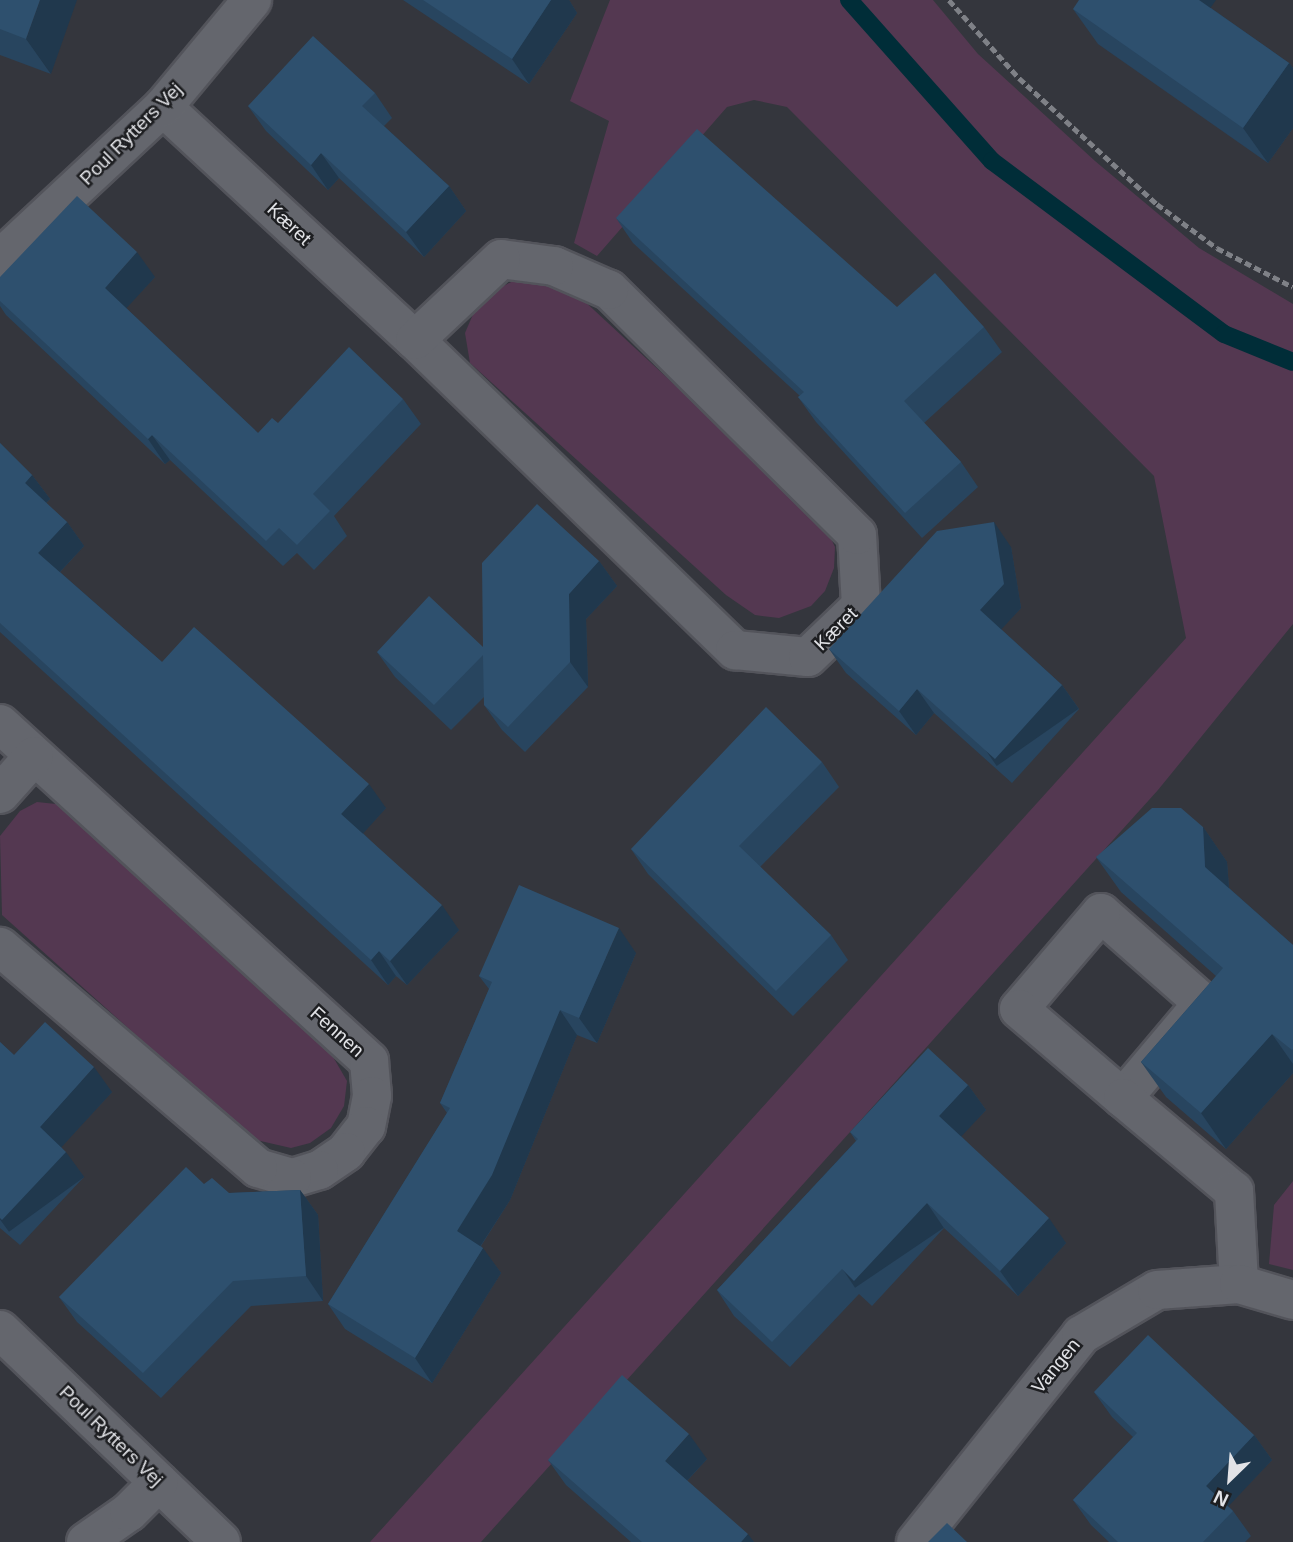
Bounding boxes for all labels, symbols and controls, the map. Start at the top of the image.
street label: Poul Rytters Vej [75,78,187,190]
street label: Kæret [262,198,316,250]
street label: Kæret [810,603,862,655]
street label: Fennen [305,1002,369,1062]
street label: Vangen [1027,1334,1085,1398]
street label: Poul Rytters Vej [54,1381,168,1491]
north arrow [1195,1444,1265,1514]
text: N [1210,1486,1232,1511]

